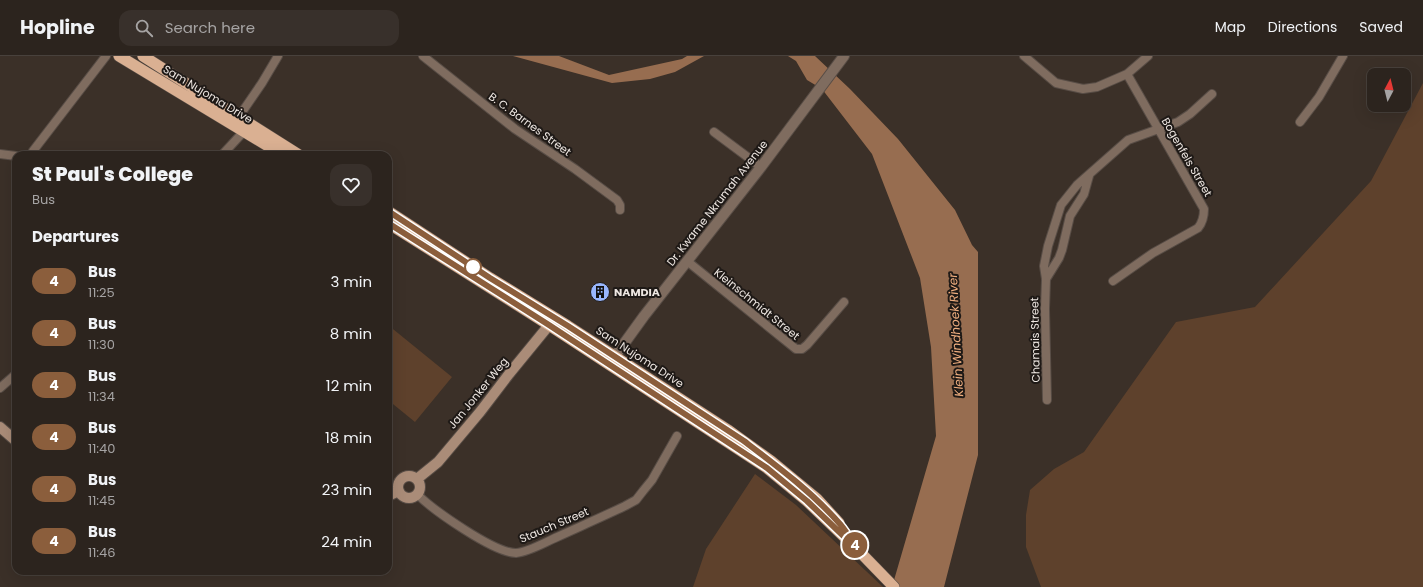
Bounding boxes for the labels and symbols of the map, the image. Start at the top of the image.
street label: Sam Nujoma Drive [160,61,256,127]
north arrow [1367,68,1411,112]
street label: B. C. Barnes Street [485,89,575,159]
street label: Bogenfels Street [1158,114,1216,200]
street label: Dr. Kwame Nkrumah Avenue [663,137,771,269]
unlabelled marker [464,258,482,276]
street label: Kleinschmidt Street [711,264,803,344]
water label: Klein Windhoek River [944,272,967,397]
building icon: NAMDIA [589,281,611,303]
place label: NAMDIA [614,284,660,300]
street label: Chamais Street [1026,297,1044,383]
street label: Sam Nujoma Drive [593,323,687,392]
street label: Jan Jonker Weg [444,354,512,432]
street label: Stauch Street [517,503,591,547]
line badge: 4 [842,532,868,558]

